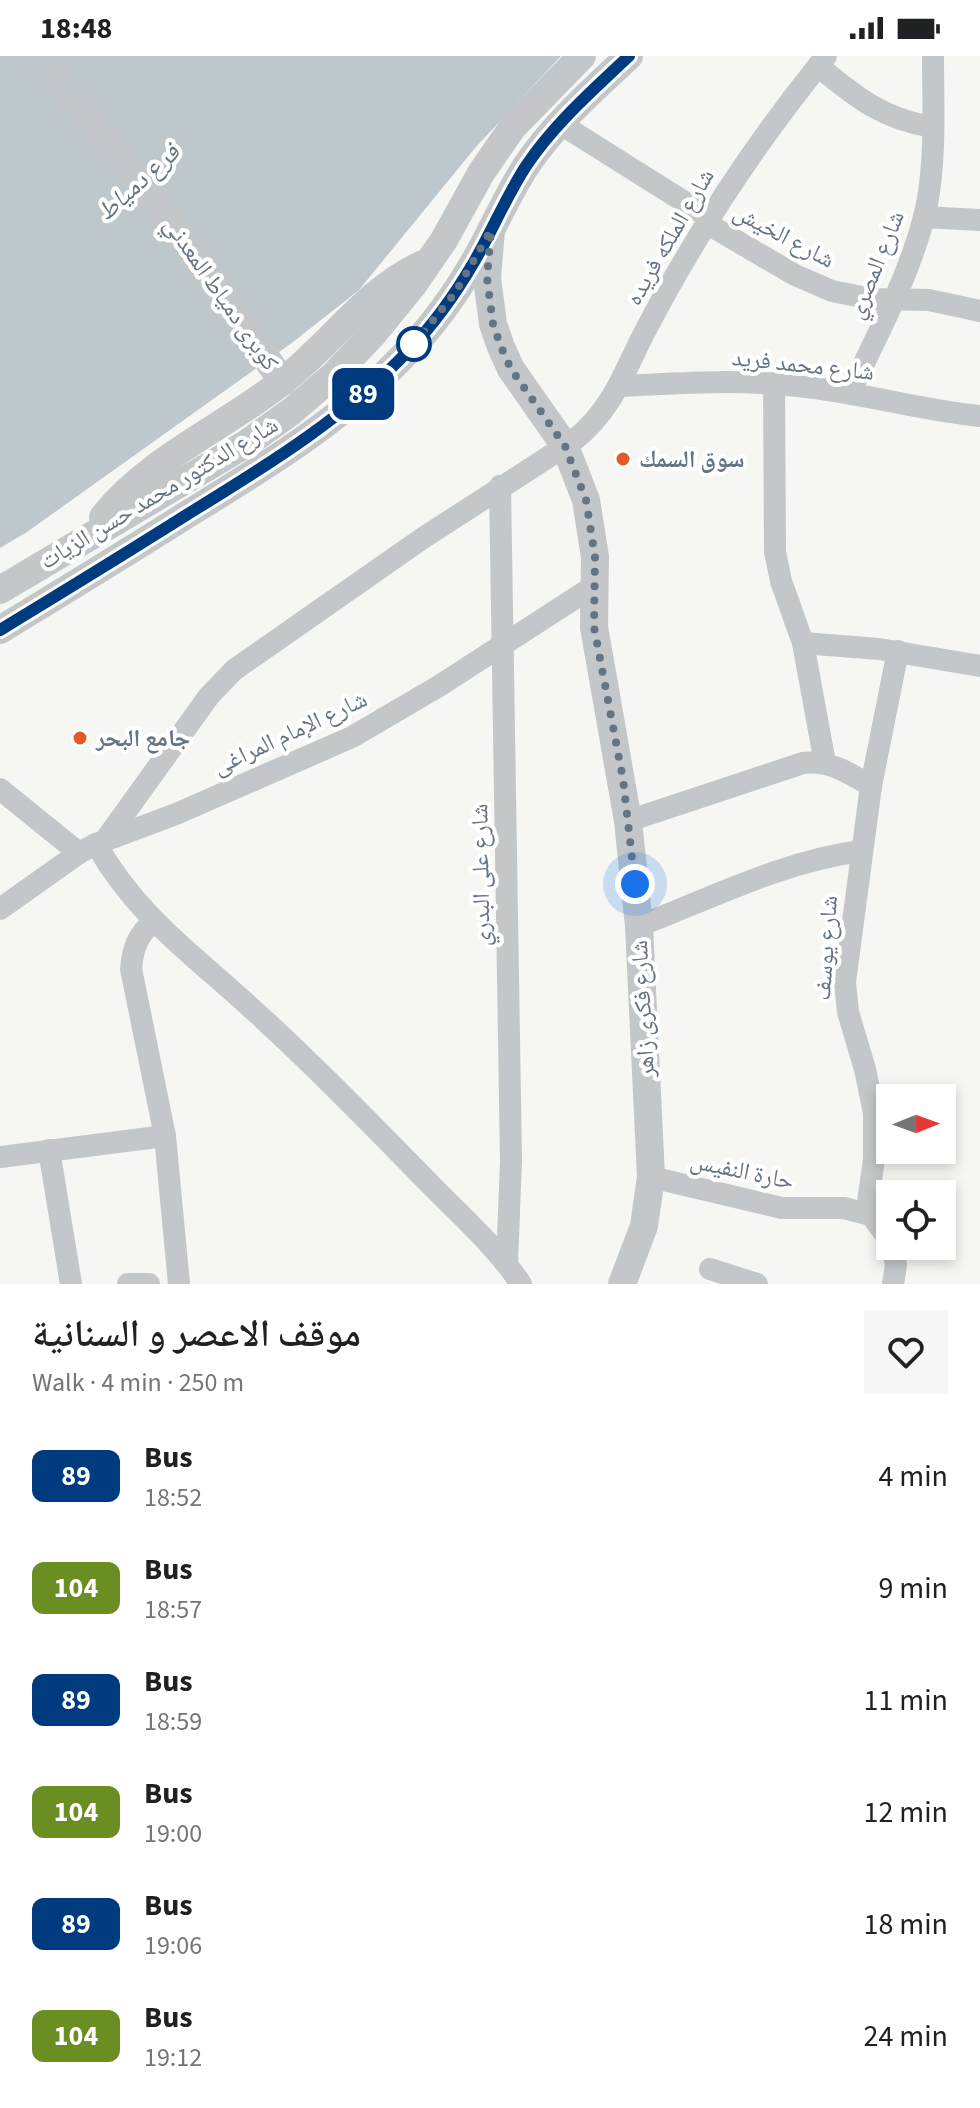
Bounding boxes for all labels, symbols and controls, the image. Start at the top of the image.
text: 18:48 [40,7,112,50]
water label: فرع دمياط [88,134,189,230]
street label: شارع الملكه فريده [617,162,723,312]
street label: شارع الخيش [727,195,841,277]
street label: شارع المصري [838,205,915,325]
street label: كوبرى دمياط المعدني [154,210,287,379]
unlabelled marker [397,327,431,361]
street label: شارع محمد فريد [730,340,876,390]
line badge: 89 [327,368,399,420]
text: 89 [348,374,378,414]
street label: شارع الدكتور محمد حسن الزيات [33,408,285,578]
place label: سوق السمك [639,442,745,477]
marker: سوق السمك [614,450,632,468]
street label: شارع الإمام المراغى [207,682,373,784]
place label: جامع البحر [95,721,190,756]
marker: جامع البحر [71,729,89,747]
street label: شارع على البدري [462,803,501,947]
your location [615,864,655,904]
street label: شارع يوسف [805,894,847,1002]
street label: شارع فكرى زاهر [622,939,664,1080]
north arrow [876,1084,956,1164]
map controls [876,1084,956,1260]
street label: حارة النفيس [687,1143,797,1199]
button: locate [876,1180,956,1260]
text: موقف الاعصر و السنانية [32,1307,361,1361]
button: heart [864,1310,948,1394]
text: Walk · 4 min · 250 m [32,1364,244,1401]
text: Bus [144,1436,192,1479]
text: 4 min [878,1455,948,1498]
text: 89 [61,1456,91,1496]
text: 18:52 [144,1479,202,1516]
text: Bus [144,1548,192,1591]
text: 9 min [878,1567,948,1610]
text: 104 [54,1568,98,1608]
text: 18:57 [144,1591,202,1628]
text: Bus [144,1660,192,1703]
text: 11 min [864,1679,948,1722]
text: 89 [61,1680,91,1720]
text: 18:59 [144,1703,202,1740]
text: Bus [144,1772,192,1815]
text: 12 min [864,1791,948,1834]
text: 104 [54,1792,98,1832]
text: 19:00 [144,1815,202,1852]
text: Bus [144,1884,192,1927]
text: 18 min [864,1903,948,1946]
text: 89 [61,1904,91,1944]
text: 19:06 [144,1927,202,1964]
text: Bus [144,1996,192,2039]
text: 24 min [864,2015,948,2058]
text: 104 [54,2016,98,2056]
text: 19:12 [144,2039,202,2076]

